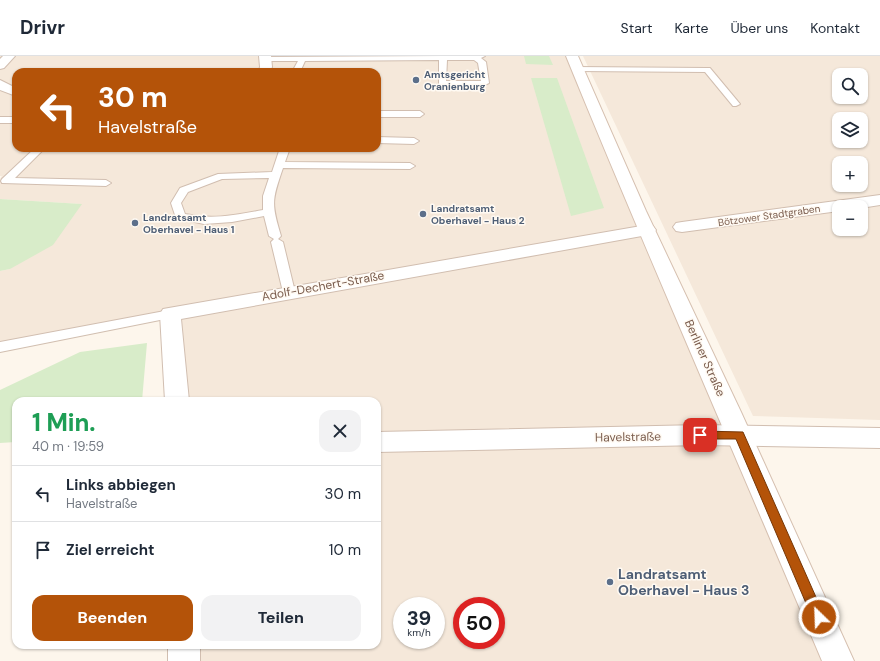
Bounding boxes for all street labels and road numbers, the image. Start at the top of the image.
street label: Bötzower Stadtgraben [717,202,821,229]
street label: Adolf-Dechert-Straße [261,267,386,305]
street label: Berliner Straße [681,317,729,399]
street label: Havelstraße [595,428,661,446]

